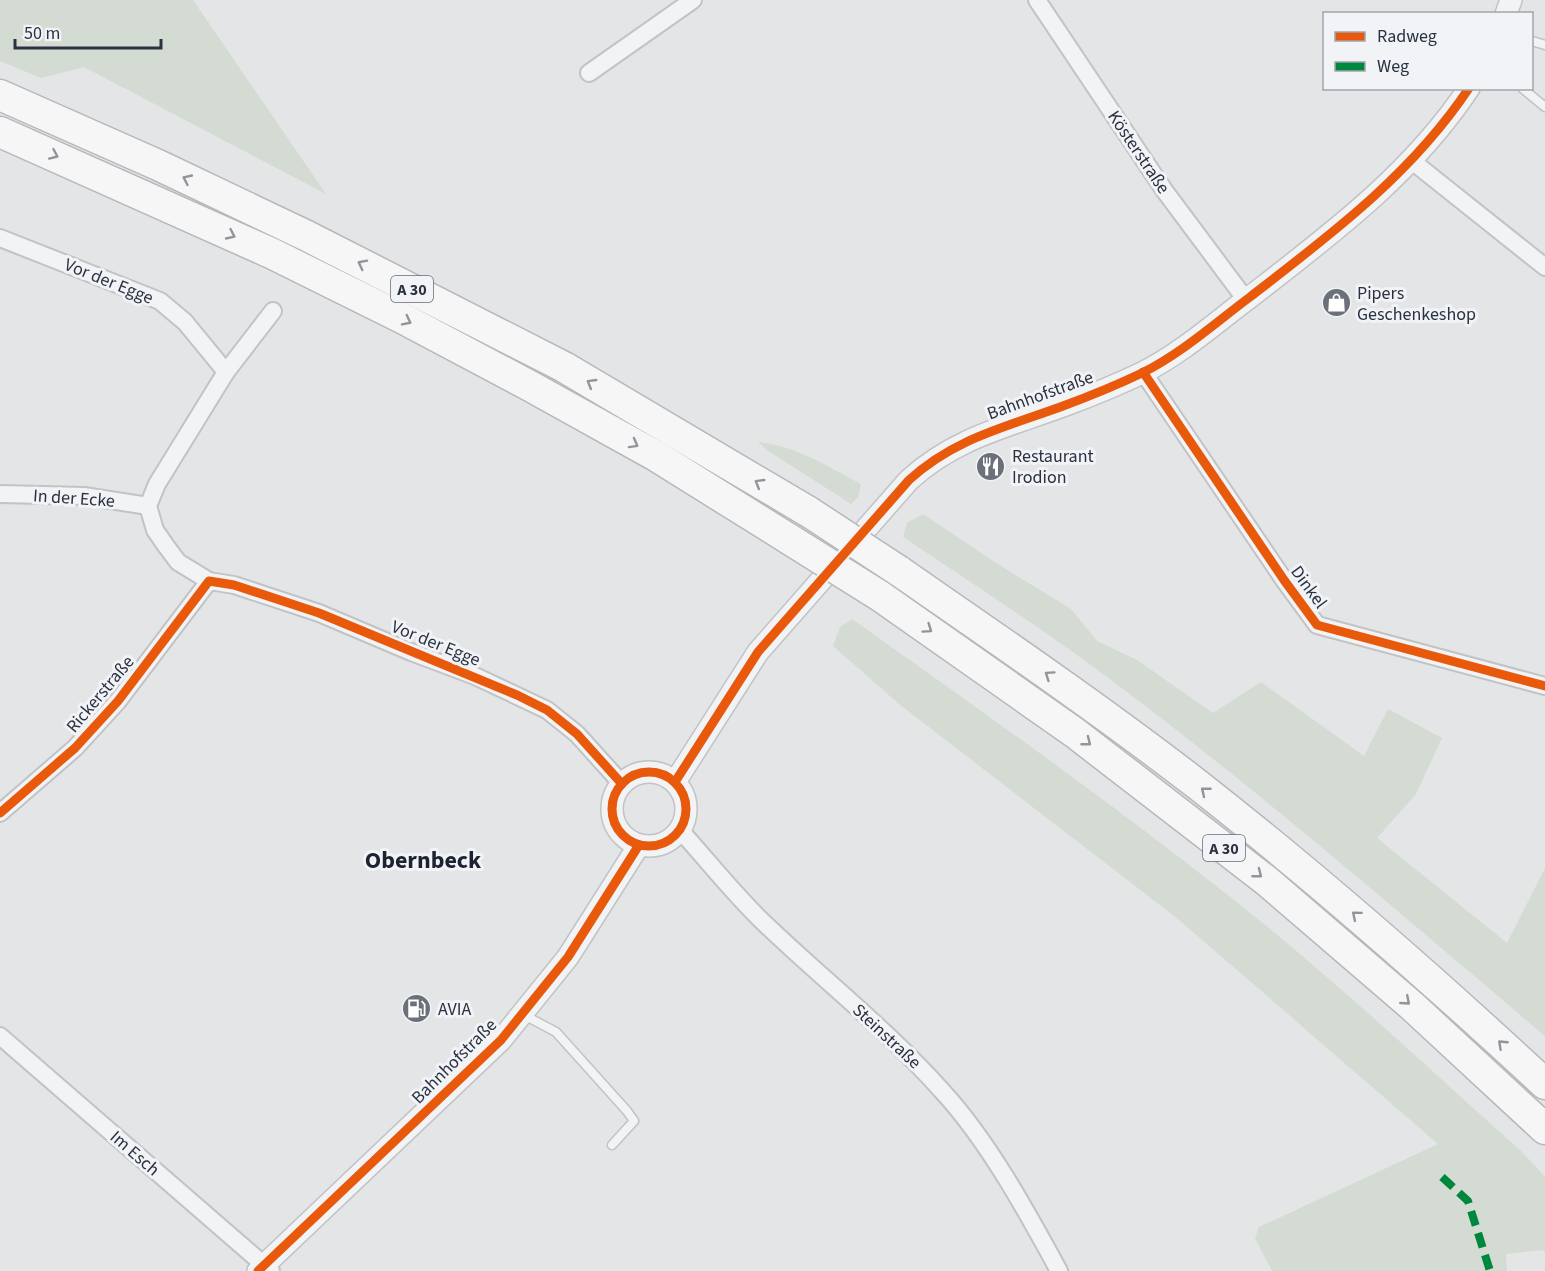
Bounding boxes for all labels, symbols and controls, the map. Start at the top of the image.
scale bar [15,12,160,50]
legend [1323,12,1533,90]
text: 50 m [24,21,60,46]
text: Radweg [1377,24,1437,49]
text: Weg [1377,54,1409,79]
street label: Kösterstraße [1101,106,1176,199]
one-way arrow [47,148,58,160]
one-way arrow [182,174,193,186]
one-way arrow [225,228,236,240]
street label: Vor der Egge [61,252,157,311]
one-way arrow [358,260,369,271]
road number: A 30 [391,276,433,302]
place label: Pipers Geschenkeshop [1357,281,1476,327]
shop icon: Pipers Geschenkeshop [1320,287,1352,319]
one-way arrow [400,313,411,325]
street label: Bahnhofstraße [984,365,1097,426]
one-way arrow [587,379,597,391]
one-way arrow [627,436,638,448]
place label: Restaurant Irodion [1012,444,1094,490]
restaurant icon: Restaurant Irodion [975,450,1007,482]
one-way arrow [755,478,765,490]
street label: In der Ecke [32,483,116,514]
street label: Dinkel [1285,561,1333,614]
street label: Vor der Egge [388,614,484,673]
one-way arrow [921,622,932,633]
street label: Rickerstraße [61,650,140,738]
one-way arrow [1044,671,1055,682]
one-way arrow [1080,735,1091,746]
one-way arrow [1201,788,1212,799]
road number: A 30 [1203,835,1245,861]
district label: Obernbeck [365,843,482,878]
one-way arrow [1251,867,1262,878]
one-way arrow [1352,911,1363,922]
fuel station icon: AVIA [401,993,433,1025]
one-way arrow [1399,994,1410,1005]
place label: AVIA [438,997,472,1022]
street label: Steinstraße [847,998,927,1075]
street label: Bahnhofstraße [406,1013,503,1110]
one-way arrow [1498,1040,1509,1051]
street label: Im Esch [104,1125,165,1182]

